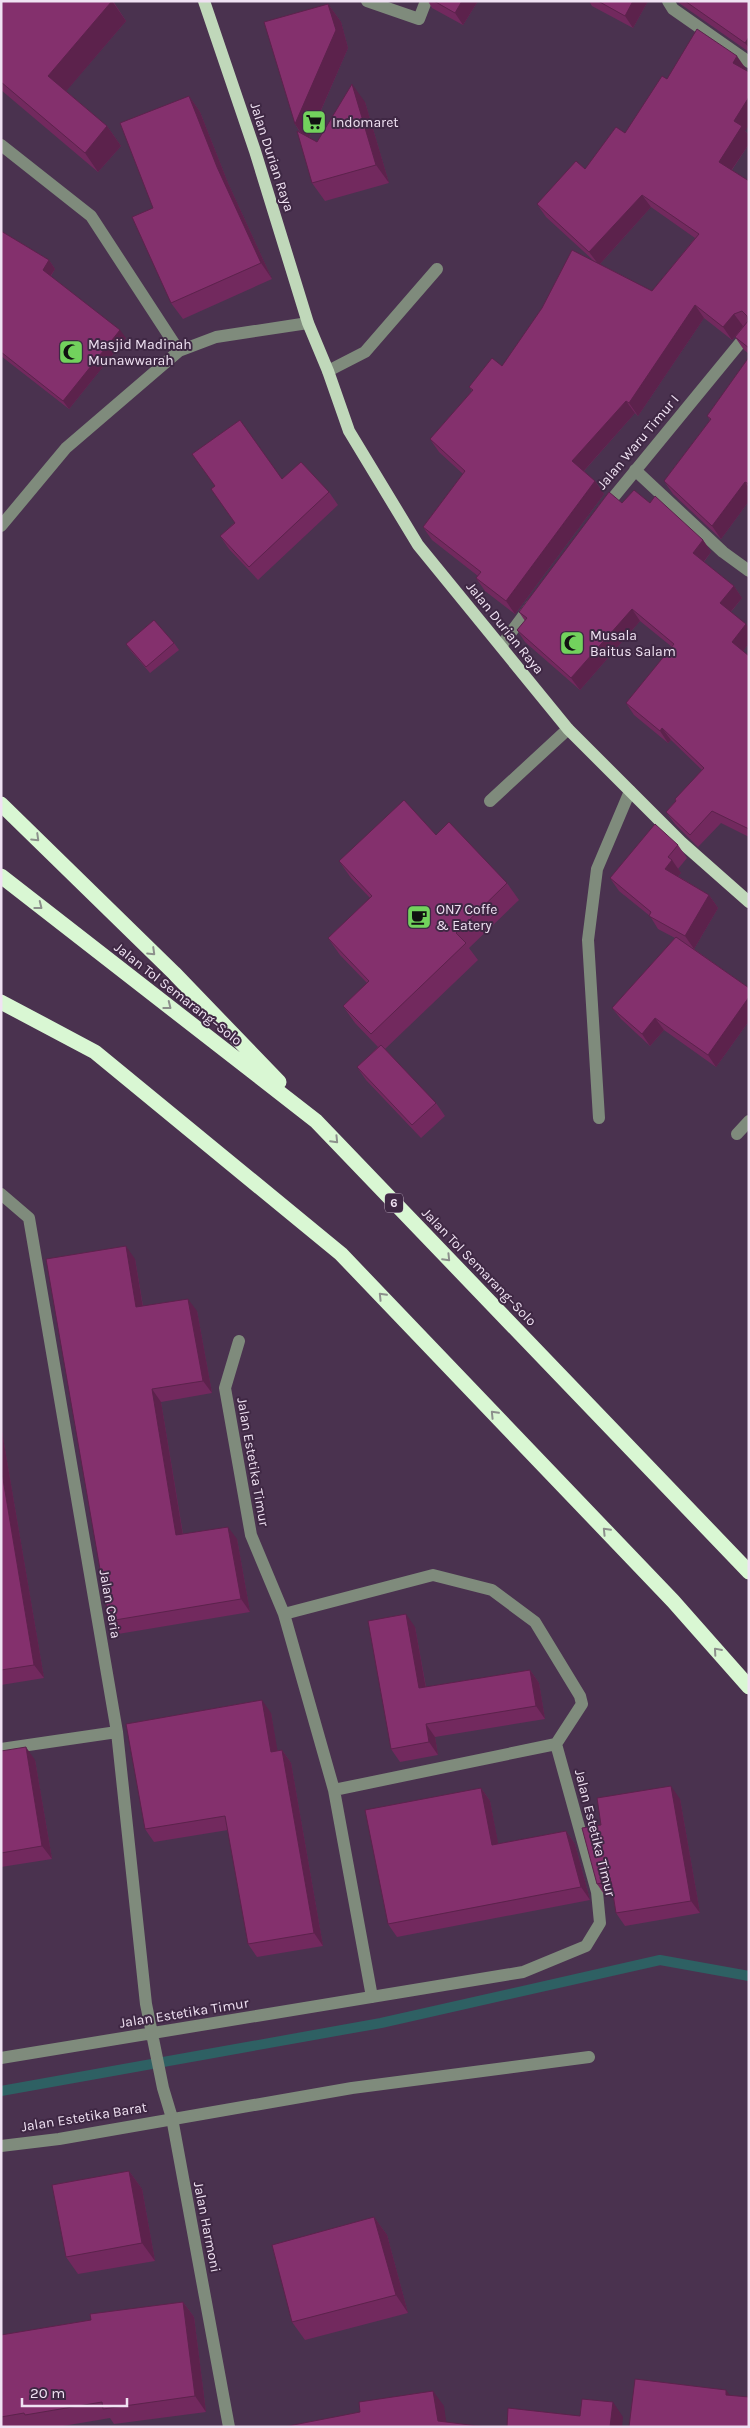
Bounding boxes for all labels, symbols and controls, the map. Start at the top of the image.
street label: Jalan Durian Raya [246,100,298,214]
supermarket icon: Indomaret [301,109,327,135]
place label: Indomaret [332,114,399,131]
place label: Masjid Madinah Munawwarah [88,336,192,369]
mosque icon: Masjid Madinah Munawwarah [58,339,84,365]
street label: Jalan Waru Timur I [593,391,683,493]
street label: Jalan Durian Raya [463,578,547,678]
place label: Musala Baitus Salam [590,627,676,660]
mosque icon: Musala Baitus Salam [559,630,585,656]
one-way arrow [30,832,39,841]
one-way arrow [33,901,42,909]
place label: ON7 Coffe & Eatery [436,901,498,934]
cafe icon: ON7 Coffe & Eatery [406,904,432,930]
street label: Jalan Tol Semarang–Solo [111,939,245,1049]
one-way arrow [147,946,156,955]
one-way arrow [162,1000,171,1008]
one-way arrow [329,1135,338,1144]
road number: 6 [385,1194,403,1212]
street label: Jalan Tol Semarang–Solo [418,1204,540,1330]
one-way arrow [441,1252,450,1261]
one-way arrow [379,1293,388,1302]
street label: Jalan Estetika Timur [233,1396,273,1529]
one-way arrow [491,1410,500,1419]
one-way arrow [603,1528,612,1537]
street label: Jalan Ceria [96,1568,124,1640]
one-way arrow [713,1647,722,1656]
street label: Jalan Estetika Timur [571,1768,619,1899]
street label: Jalan Estetika Timur [118,1994,251,2032]
street label: Jalan Estetika Barat [20,2099,148,2135]
street label: Jalan Harmoni [190,2180,224,2274]
scale bar [22,2376,128,2408]
text: 20 m [30,2384,65,2402]

